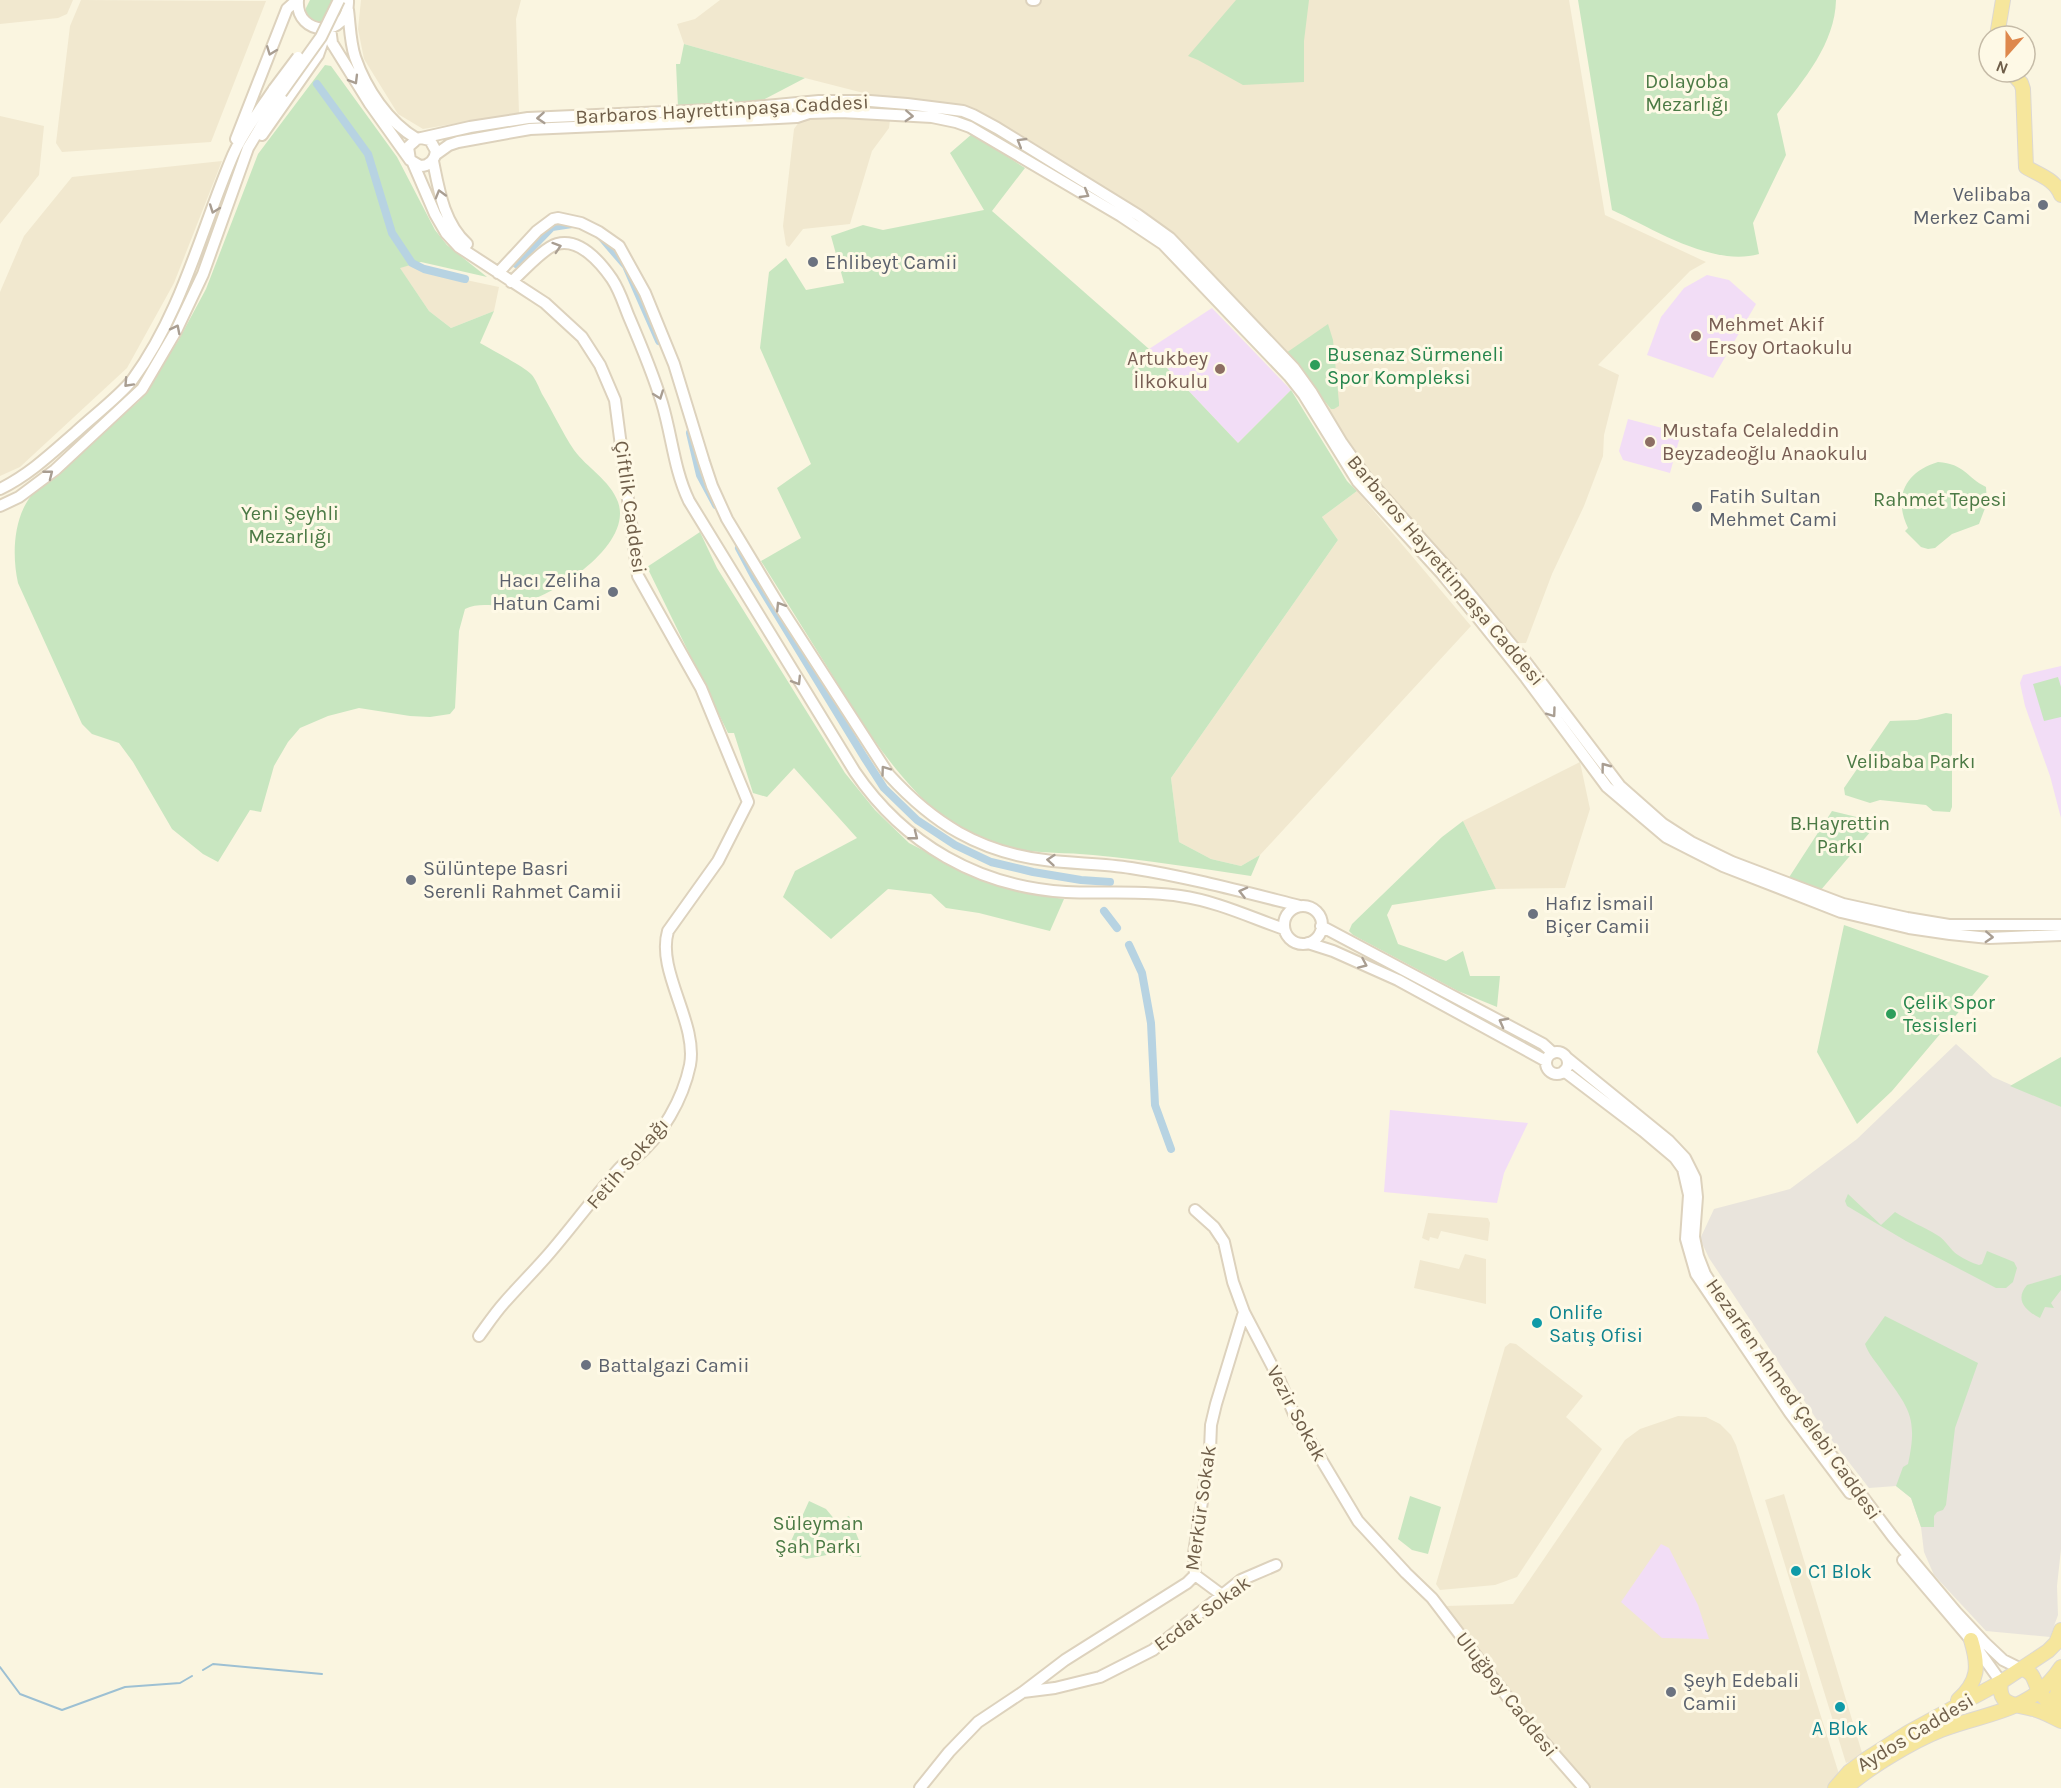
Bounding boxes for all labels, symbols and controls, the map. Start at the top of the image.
north arrow [1977,24,2037,84]
one-way arrow [266,45,278,56]
text: N [1993,57,2011,78]
park label: Dolayoba Mezarlığı [1645,70,1729,116]
one-way arrow [347,74,359,84]
street label: Barbaros Hayrettinpaşa Caddesi [575,90,869,129]
one-way arrow [905,109,914,122]
one-way arrow [537,111,546,124]
one-way arrow [1017,138,1027,150]
place label: Velibaba Merkez Cami [1913,183,2031,229]
one-way arrow [1079,187,1089,198]
one-way arrow [435,189,447,200]
marker: Velibaba Merkez Cami [2036,198,2050,212]
one-way arrow [208,203,221,214]
one-way arrow [551,242,561,254]
place label: Ehlibeyt Camii [825,251,957,274]
marker: Ehlibeyt Camii [806,255,820,269]
place label: Mehmet Akif Ersoy Ortaokulu [1708,313,1853,359]
one-way arrow [169,325,180,336]
marker: Mehmet Akif Ersoy Ortaokulu [1689,329,1703,343]
place label: Busenaz Sürmeneli Spor Kompleksi [1327,343,1504,389]
place label: Artukbey İlkokulu [1127,347,1208,393]
marker: Busenaz Sürmeneli Spor Kompleksi [1308,358,1322,372]
marker: Artukbey İlkokulu [1213,362,1227,376]
one-way arrow [124,376,135,387]
one-way arrow [652,388,664,399]
place label: Mustafa Celaleddin Beyzadeoğlu Anaokulu [1662,419,1868,465]
marker: Mustafa Celaleddin Beyzadeoğlu Anaokulu [1643,435,1657,449]
street label: Çiftlik Caddesi [610,439,651,575]
street label: Barbaros Hayrettinpaşa Caddesi [1342,450,1549,690]
one-way arrow [42,471,53,482]
place label: Fatih Sultan Mehmet Cami [1709,485,1837,531]
park label: Rahmet Tepesi [1873,488,2007,511]
marker: Fatih Sultan Mehmet Cami [1690,500,1704,514]
park label: Yeni Şeyhli Mezarlığı [241,502,339,548]
place label: Hacı Zeliha Hatun Cami [492,569,601,615]
marker: Hacı Zeliha Hatun Cami [606,585,620,599]
one-way arrow [775,602,787,612]
one-way arrow [790,675,802,685]
one-way arrow [1545,707,1556,718]
park label: Velibaba Parkı [1846,750,1976,773]
one-way arrow [1602,762,1613,773]
one-way arrow [882,765,893,776]
park label: B.Hayrettin Parkı [1790,812,1890,858]
one-way arrow [907,828,918,839]
one-way arrow [1046,854,1056,867]
place label: Sülüntepe Basri Serenli Rahmet Camii [423,857,622,903]
marker: Sülüntepe Basri Serenli Rahmet Camii [404,873,418,887]
one-way arrow [1238,887,1248,900]
place label: Hafız İsmail Biçer Camii [1545,892,1654,938]
marker: Hafız İsmail Biçer Camii [1526,907,1540,921]
one-way arrow [1984,931,1993,944]
one-way arrow [1357,957,1368,969]
place label: Çelik Spor Tesisleri [1903,991,1996,1037]
marker: Çelik Spor Tesisleri [1884,1007,1898,1021]
one-way arrow [1499,1018,1509,1029]
street label: Fetih Sokağı [582,1113,673,1214]
street label: Hezarfen Ahmed Çelebi Caddesi [1701,1274,1886,1524]
place label: Onlife Satış Ofisi [1549,1301,1643,1347]
marker: Onlife Satış Ofisi [1530,1316,1544,1330]
place label: Battalgazi Camii [598,1354,750,1377]
marker: Battalgazi Camii [579,1358,593,1372]
street label: Vezir Sokak [1262,1362,1331,1465]
street label: Merkür Sokak [1180,1444,1221,1572]
park label: Süleyman Şah Parkı [772,1512,864,1558]
place label: C1 Blok [1808,1560,1872,1583]
marker: C1 Blok [1789,1564,1803,1578]
street label: Ecdat Sokak [1150,1571,1255,1656]
street label: Uluğbey Caddesi [1451,1627,1562,1761]
place label: Şeyh Edebali Camii [1683,1669,1799,1715]
marker: Şeyh Edebali Camii [1664,1685,1678,1699]
street label: Aydos Caddesi [1853,1689,1978,1776]
marker: A Blok [1833,1700,1847,1714]
place label: A Blok [1812,1717,1868,1740]

